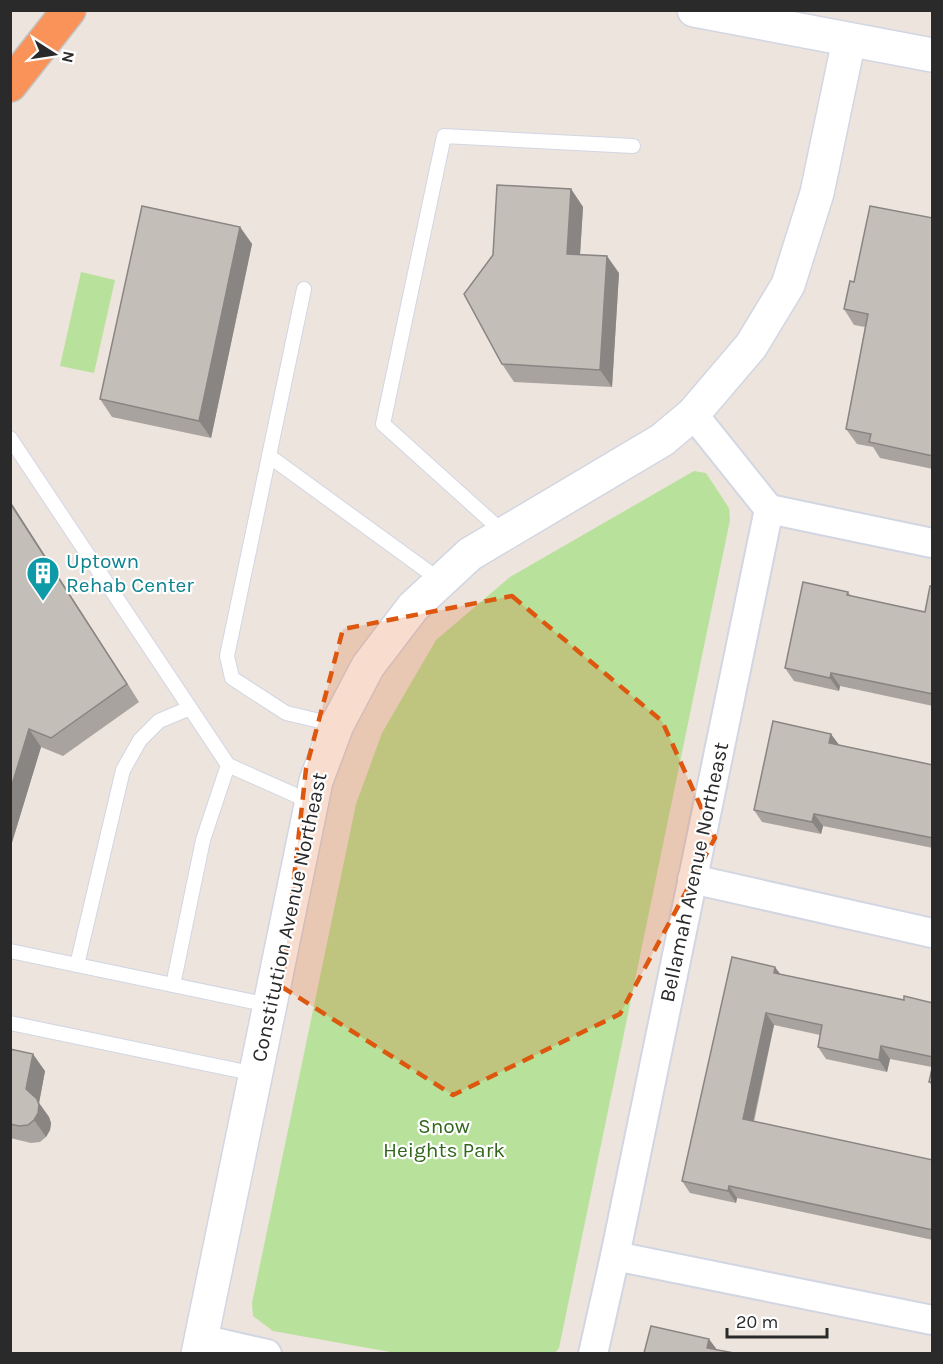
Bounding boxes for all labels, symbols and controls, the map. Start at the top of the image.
north arrow [24,24,84,84]
text: N [58,49,79,65]
place label: Uptown Rehab Center [66,549,194,597]
building icon: Uptown Rehab Center [25,555,61,602]
street label: Bellamah Avenue Northeast [655,740,733,1004]
street label: Constitution Avenue Northeast [247,770,331,1064]
park label: Snow Heights Park [383,1114,505,1162]
scale bar [727,1301,828,1339]
text: 20 m [736,1311,778,1333]

